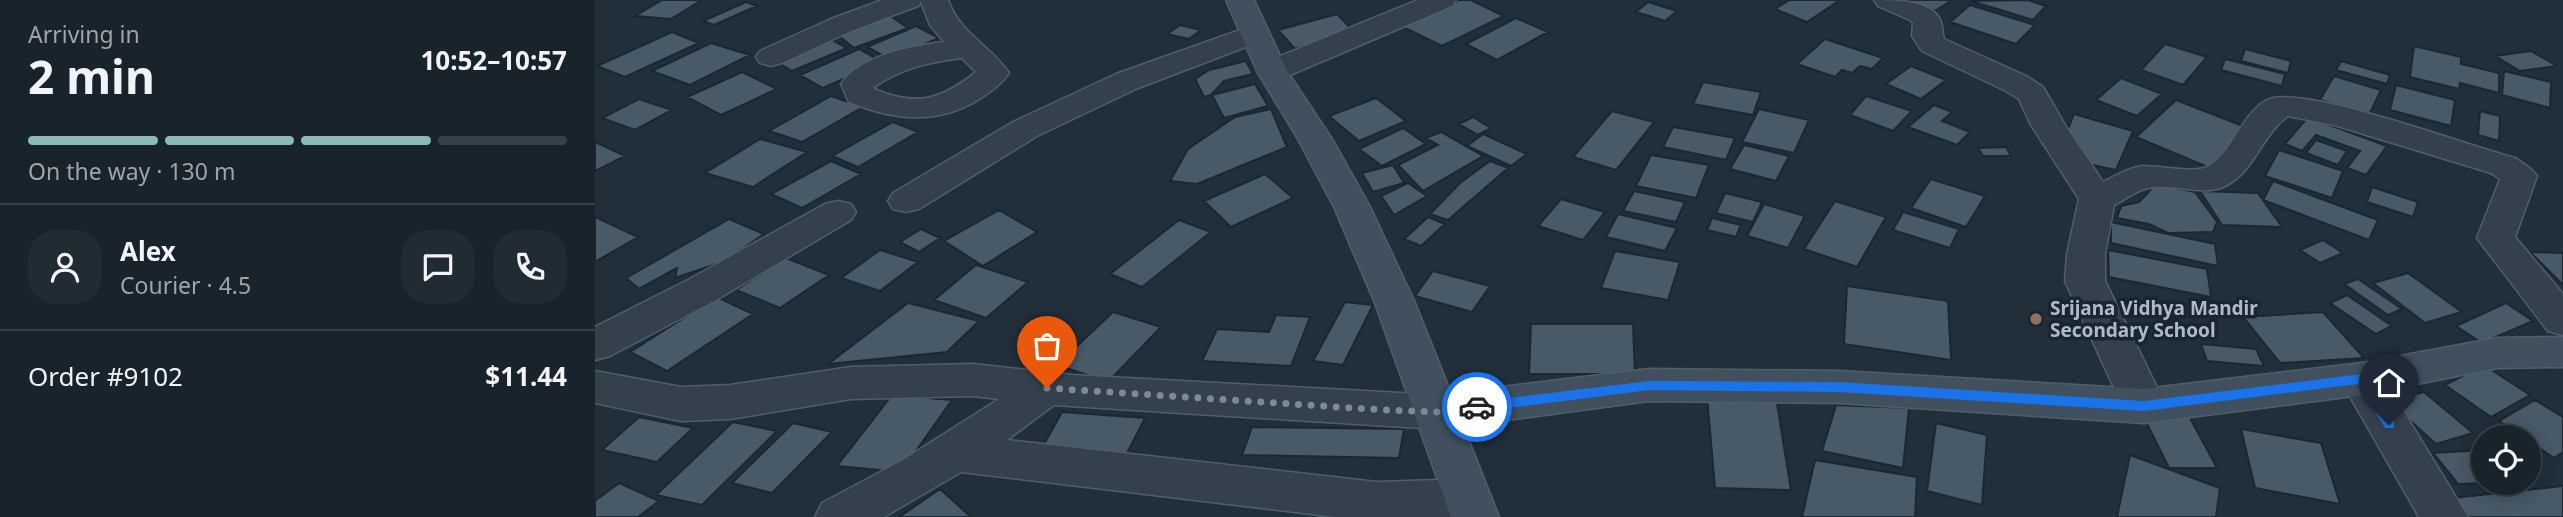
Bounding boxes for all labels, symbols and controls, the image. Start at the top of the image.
text: Arriving in [28,18,140,50]
text: 10:52–10:57 [420,42,567,78]
text: 2 min [28,45,155,107]
text: On the way · 130 m [28,155,235,187]
button: person [28,230,102,304]
button: chat [401,230,475,304]
button: phone [493,230,567,304]
text: Alex [120,233,176,269]
text: Courier · 4.5 [120,269,251,301]
place label: Srijana Vidhya Mandir Secondary School [2050,295,2258,343]
marker: Srijana Vidhya Mandir Secondary School [2028,311,2044,327]
pin [1017,316,1077,388]
icon: bag [1028,327,1066,365]
pin [2359,353,2419,425]
text: Order #9102 [28,358,183,394]
text: $11.44 [485,358,567,394]
icon: home [2370,364,2408,402]
courier [1442,372,1512,442]
icon: car [1458,388,1496,426]
map controls [2471,425,2541,495]
button: locate [2471,425,2541,495]

